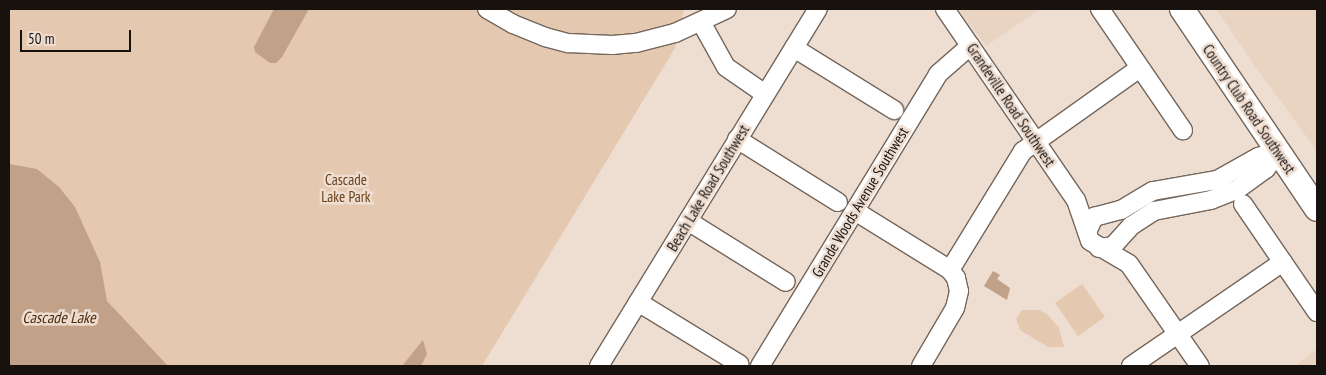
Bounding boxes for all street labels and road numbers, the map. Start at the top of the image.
street label: Grandeville Road Southwest [963,40,1059,170]
street label: Country Club Road Southwest [1199,41,1299,177]
street label: Beach Lake Road Southwest [663,121,753,255]
street label: Grande Woods Avenue Southwest [808,123,912,281]

